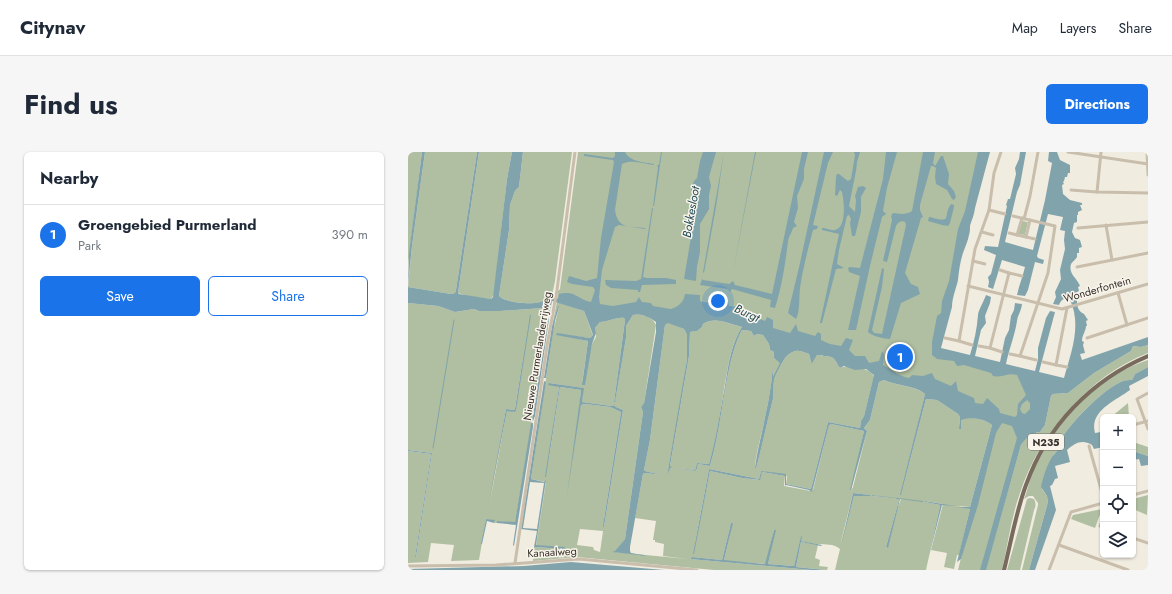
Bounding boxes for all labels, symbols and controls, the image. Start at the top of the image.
text: Citynav [20,14,86,41]
text: Map [1012,18,1038,38]
text: Layers [1060,18,1096,38]
text: Share [1118,18,1152,38]
text: Find us [24,84,118,125]
button: Directions [1046,84,1148,124]
text: Nearby [40,166,98,190]
water label: Bokkesloot [678,184,705,239]
text: Groengebied Purmerland [78,214,257,236]
text: 1 [50,225,56,244]
text: 390 m [332,225,368,244]
text: Park [78,236,101,255]
street label: Wonderfontein [1061,272,1133,306]
button: Save [40,276,200,316]
button: Share [208,276,368,316]
street label: Nieuwe Purmerlanderrijweg [519,290,555,422]
your location [708,291,728,311]
water label: Burgt [731,299,764,327]
pin: 1 [887,342,913,372]
map controls [1100,414,1136,558]
button: + [1100,414,1136,450]
road number: N235 [1028,434,1064,450]
button: − [1100,450,1136,486]
button: locate [1100,486,1136,522]
button: layers [1100,522,1136,558]
street label: Kanaalweg [527,543,577,561]

